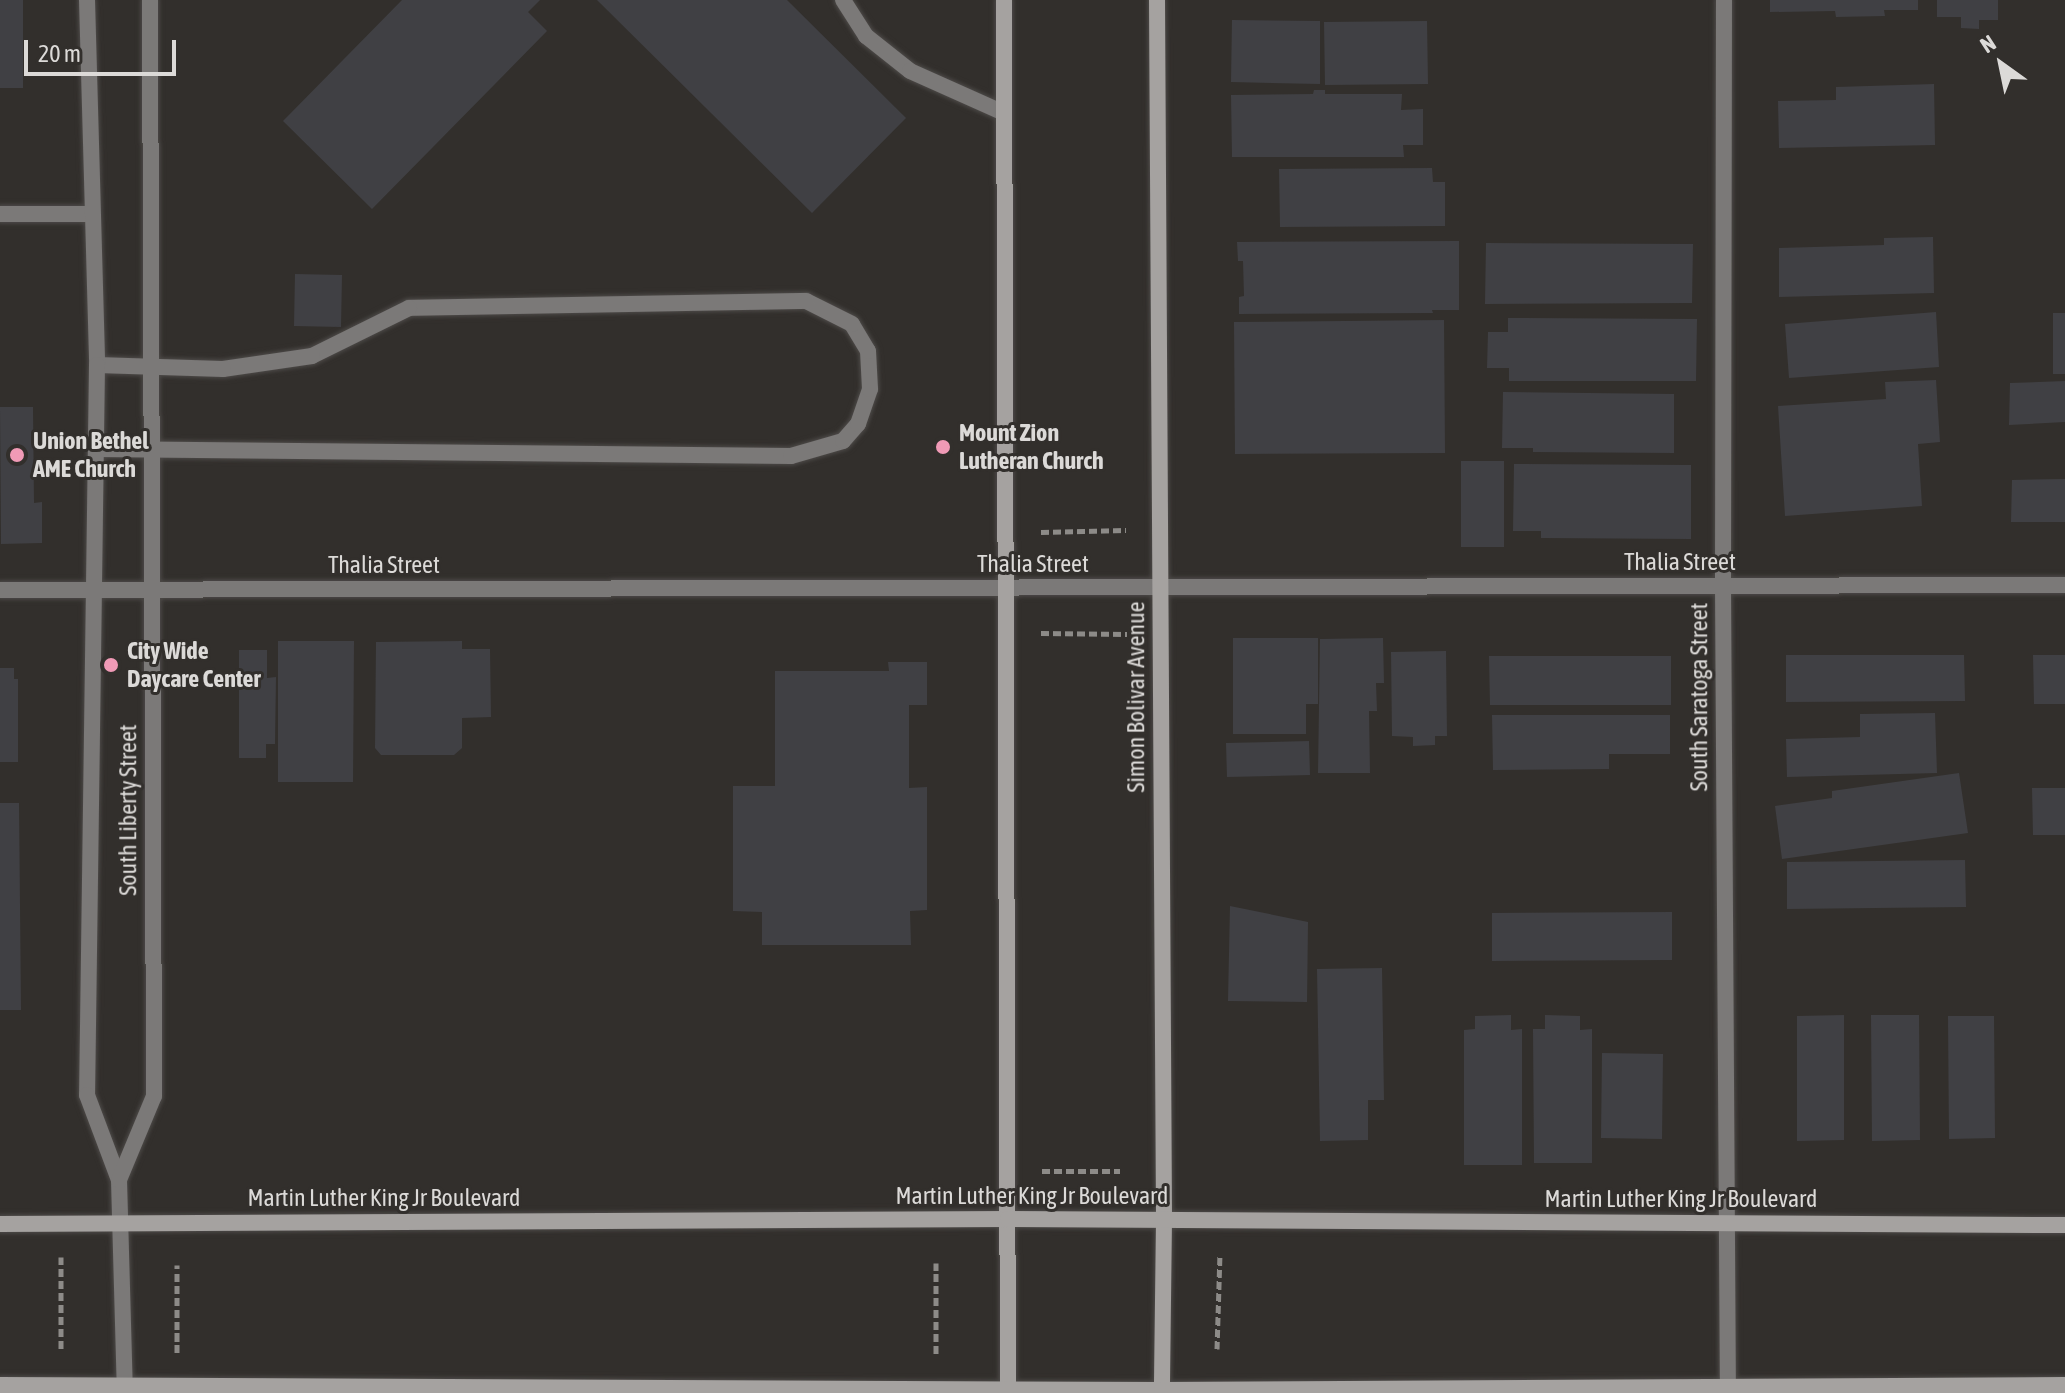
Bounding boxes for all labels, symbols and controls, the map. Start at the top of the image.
scale bar [28,24,180,74]
north arrow [1961,24,2041,104]
text: N [1975,29,2000,58]
text: 20 m [38,40,81,67]
place label: Mount Zion Lutheran Church [959,419,1104,475]
place label: Union Bethel AME Church [33,427,149,483]
marker: Mount Zion Lutheran Church [934,438,952,456]
marker: Union Bethel AME Church [8,446,26,464]
street label: Thalia Street [1624,548,1736,576]
street label: Thalia Street [977,550,1089,578]
street label: Thalia Street [328,551,440,579]
street label: Simon Bolivar Avenue [1122,601,1150,793]
street label: South Saratoga Street [1685,603,1713,791]
place label: City Wide Daycare Center [127,637,261,693]
marker: City Wide Daycare Center [102,656,120,674]
street label: South Liberty Street [114,724,142,896]
street label: Martin Luther King Jr Boulevard [896,1182,1168,1210]
street label: Martin Luther King Jr Boulevard [248,1184,520,1212]
street label: Martin Luther King Jr Boulevard [1545,1185,1817,1213]

